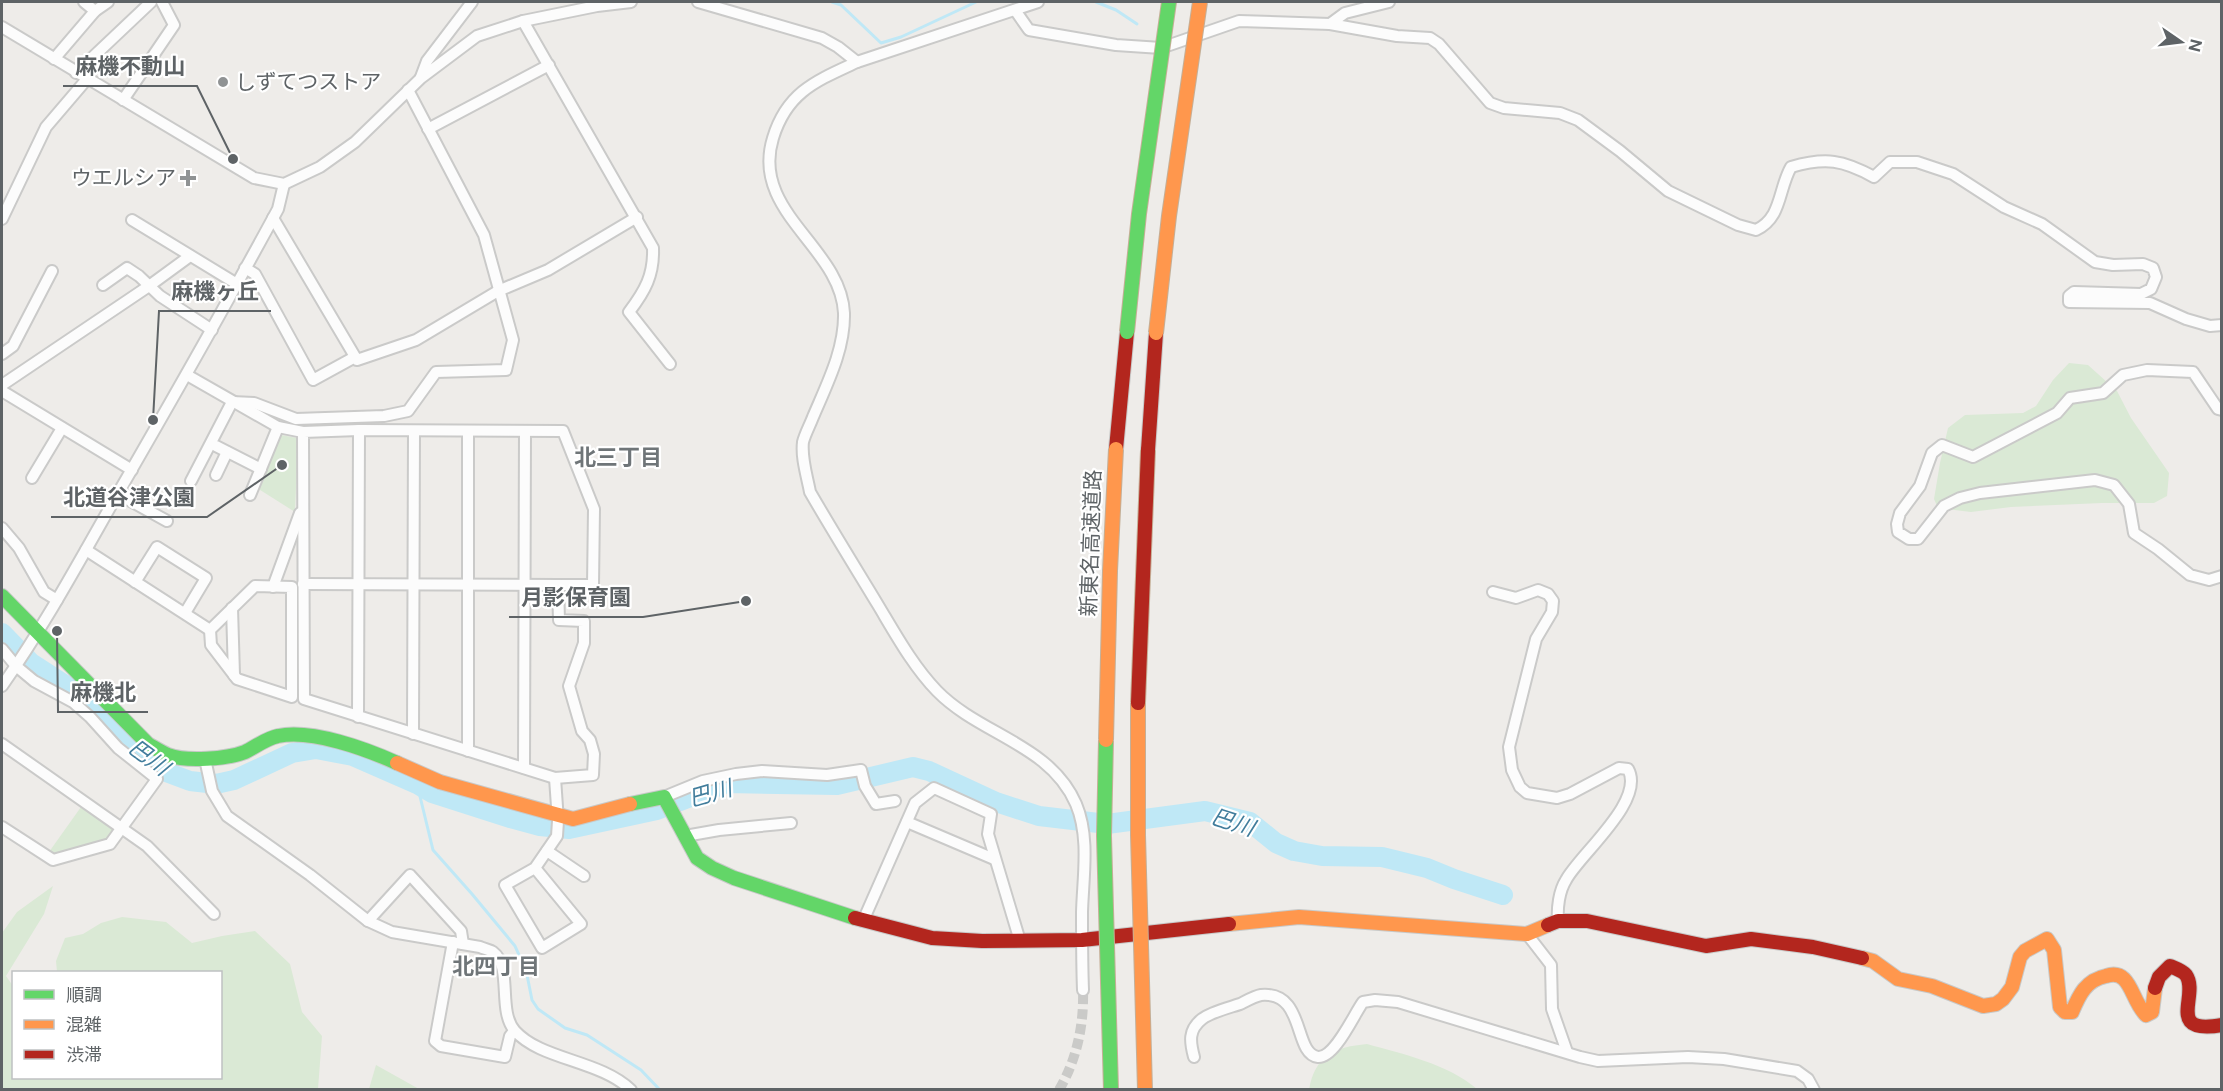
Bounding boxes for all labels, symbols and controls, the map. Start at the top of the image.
north arrow [2151,12,2211,72]
text: N [2184,37,2206,54]
callout: 麻機不動山 [63,46,197,86]
text: 麻機不動山 [75,53,185,79]
place label: しずてつストア [235,69,381,94]
marker: しずてつストア [216,75,230,89]
place label: ウエルシア [71,165,176,190]
marker: ウエルシア [181,171,195,185]
callout: 麻機ヶ丘 [159,271,271,311]
text: 麻機ヶ丘 [171,278,259,304]
district label: 北三丁目 [574,444,662,470]
street label: 新東名高速道路 [1075,469,1106,617]
callout: 北道谷津公園 [51,477,207,517]
text: 北道谷津公園 [63,484,195,510]
callout: 月影保育園 [509,577,643,617]
text: 月影保育園 [521,584,631,610]
callout: 麻機北 [58,672,148,712]
text: 麻機北 [70,679,136,705]
water label: 巴川 [124,734,176,782]
water label: 巴川 [685,774,737,812]
water label: 巴川 [1208,803,1260,842]
district label: 北四丁目 [452,953,540,979]
legend [12,971,222,1079]
text: 順調 [66,984,102,1005]
text: 混雑 [66,1014,102,1035]
text: 渋滞 [66,1044,102,1065]

